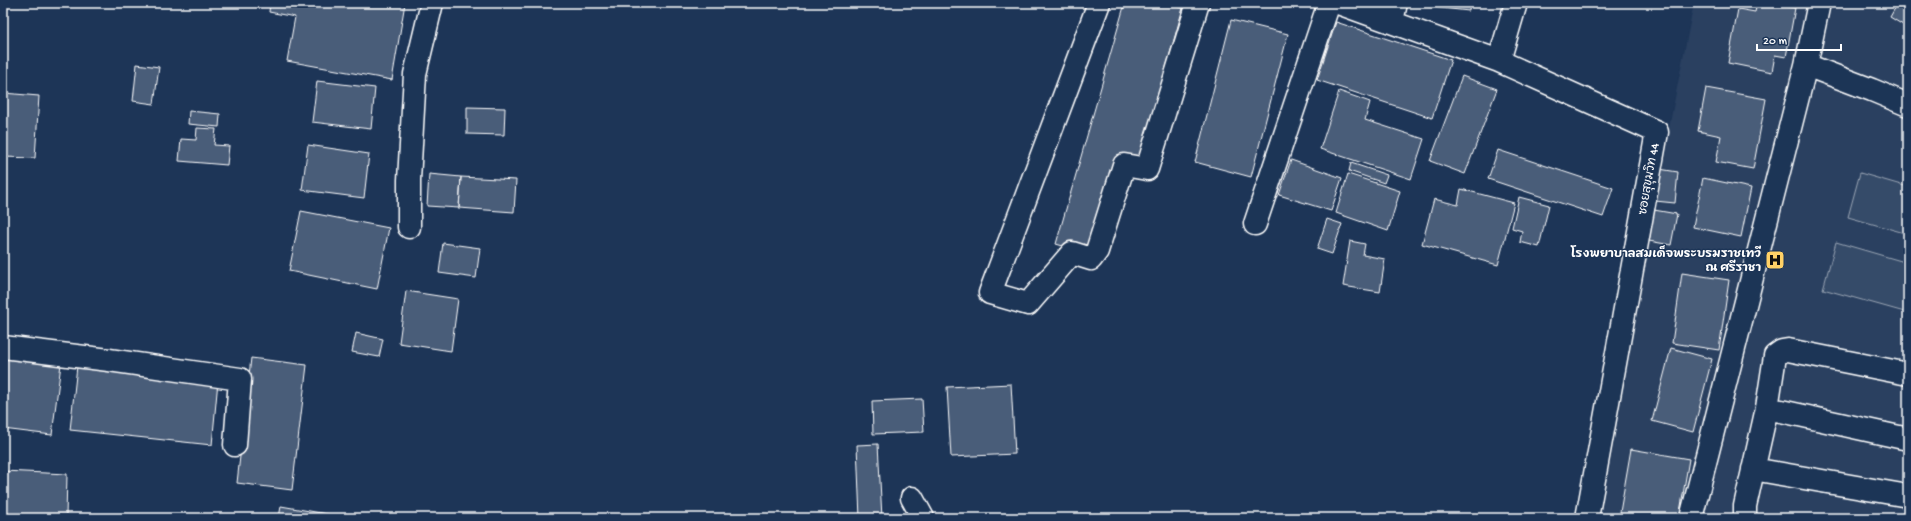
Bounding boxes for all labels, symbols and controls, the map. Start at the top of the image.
scale bar [1757,26,1841,52]
text: 20 m [1763,35,1788,49]
street label: ซอยสุขุมวิท 44 [1635,142,1663,216]
place label: โรงพยาบาลสมเด็จพระบรมราชเทวี ณ ศรีราชา [1570,244,1761,276]
hospital icon: โรงพยาบาลสมเด็จพระบรมราชเทวี ณ ศรีราชา [1764,249,1786,271]

